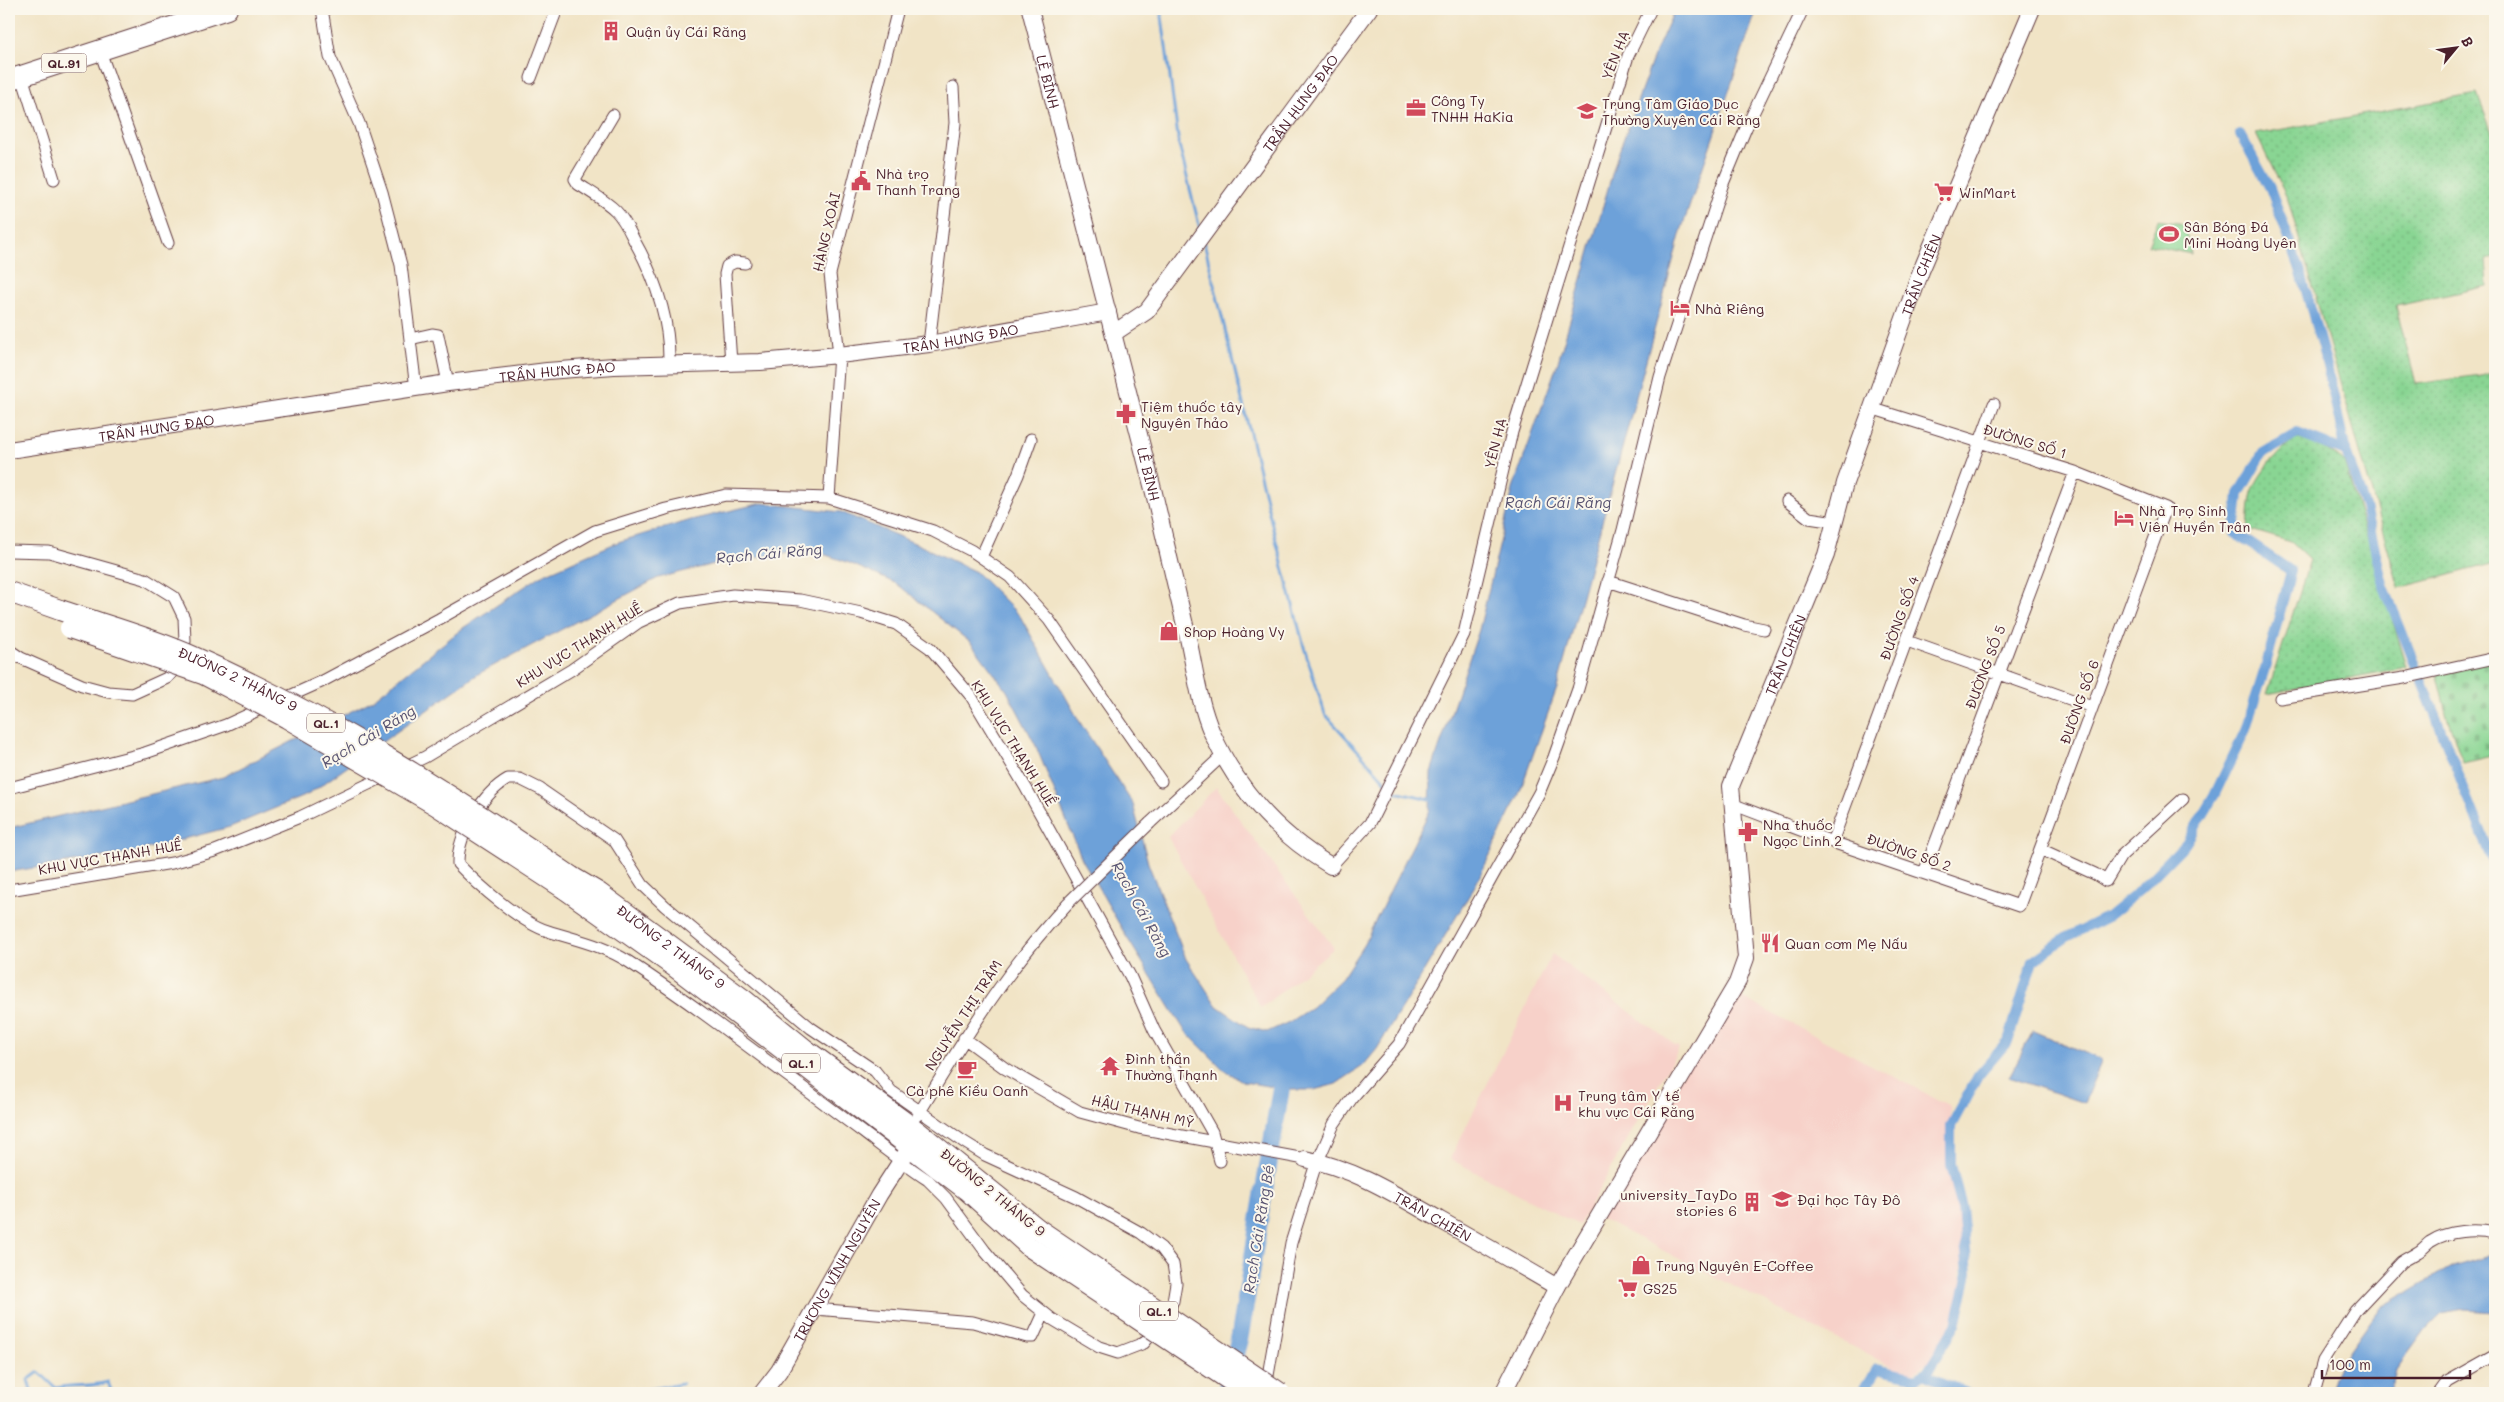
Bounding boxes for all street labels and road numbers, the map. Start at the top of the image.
street label: YÊN HẠ [1597,27,1633,83]
street label: TRẦN HƯNG ĐẠO [1258,50,1342,156]
street label: LÊ BÌNH [1033,53,1065,111]
road number: QL.91 [42,54,86,72]
street label: HÀNG XOÀI [808,190,844,274]
street label: TRẦN CHIÊN [1896,231,1945,318]
street label: TRẦN HƯNG ĐẠO [902,319,1020,357]
street label: TRẦN HƯNG ĐẠO [498,356,616,386]
street label: TRẦN HƯNG ĐẠO [97,409,215,446]
street label: YÊN HẠ [1480,416,1510,470]
street label: ĐƯỜNG SỐ 1 [1981,419,2069,463]
street label: LÊ BÌNH [1133,445,1165,503]
street label: ĐƯỜNG SỐ 4 [1875,572,1923,663]
street label: KHU VỰC THẠNH HUỀ [512,598,646,692]
street label: TRẦN CHIÊN [1760,612,1810,698]
street label: ĐƯỜNG SỐ 5 [1960,622,2010,712]
street label: ĐƯỜNG 2 THÁNG 9 [175,642,301,715]
street label: ĐƯỜNG SỐ 6 [2055,657,2103,747]
street label: KHU VỰC THẠNH HUỀ [967,676,1061,810]
road number: QL.1 [307,714,345,732]
street label: ĐƯỜNG SỐ 2 [1864,829,1954,875]
street label: KHU VỰC THẠNH HUỀ [37,835,183,879]
street label: ĐƯỜNG 2 THÁNG 9 [613,900,729,992]
street label: NGUYỄN THỊ TRÂM [920,956,1006,1074]
road number: QL.1 [782,1054,820,1072]
street label: HẬU THẠNH MỸ [1090,1090,1196,1132]
street label: ĐƯỜNG 2 THÁNG 9 [936,1144,1050,1240]
street label: TRẦN CHIÊN [1391,1186,1475,1245]
street label: TRƯƠNG VĨNH NGUYÊN [788,1195,884,1345]
road number: QL.1 [1140,1302,1178,1320]

